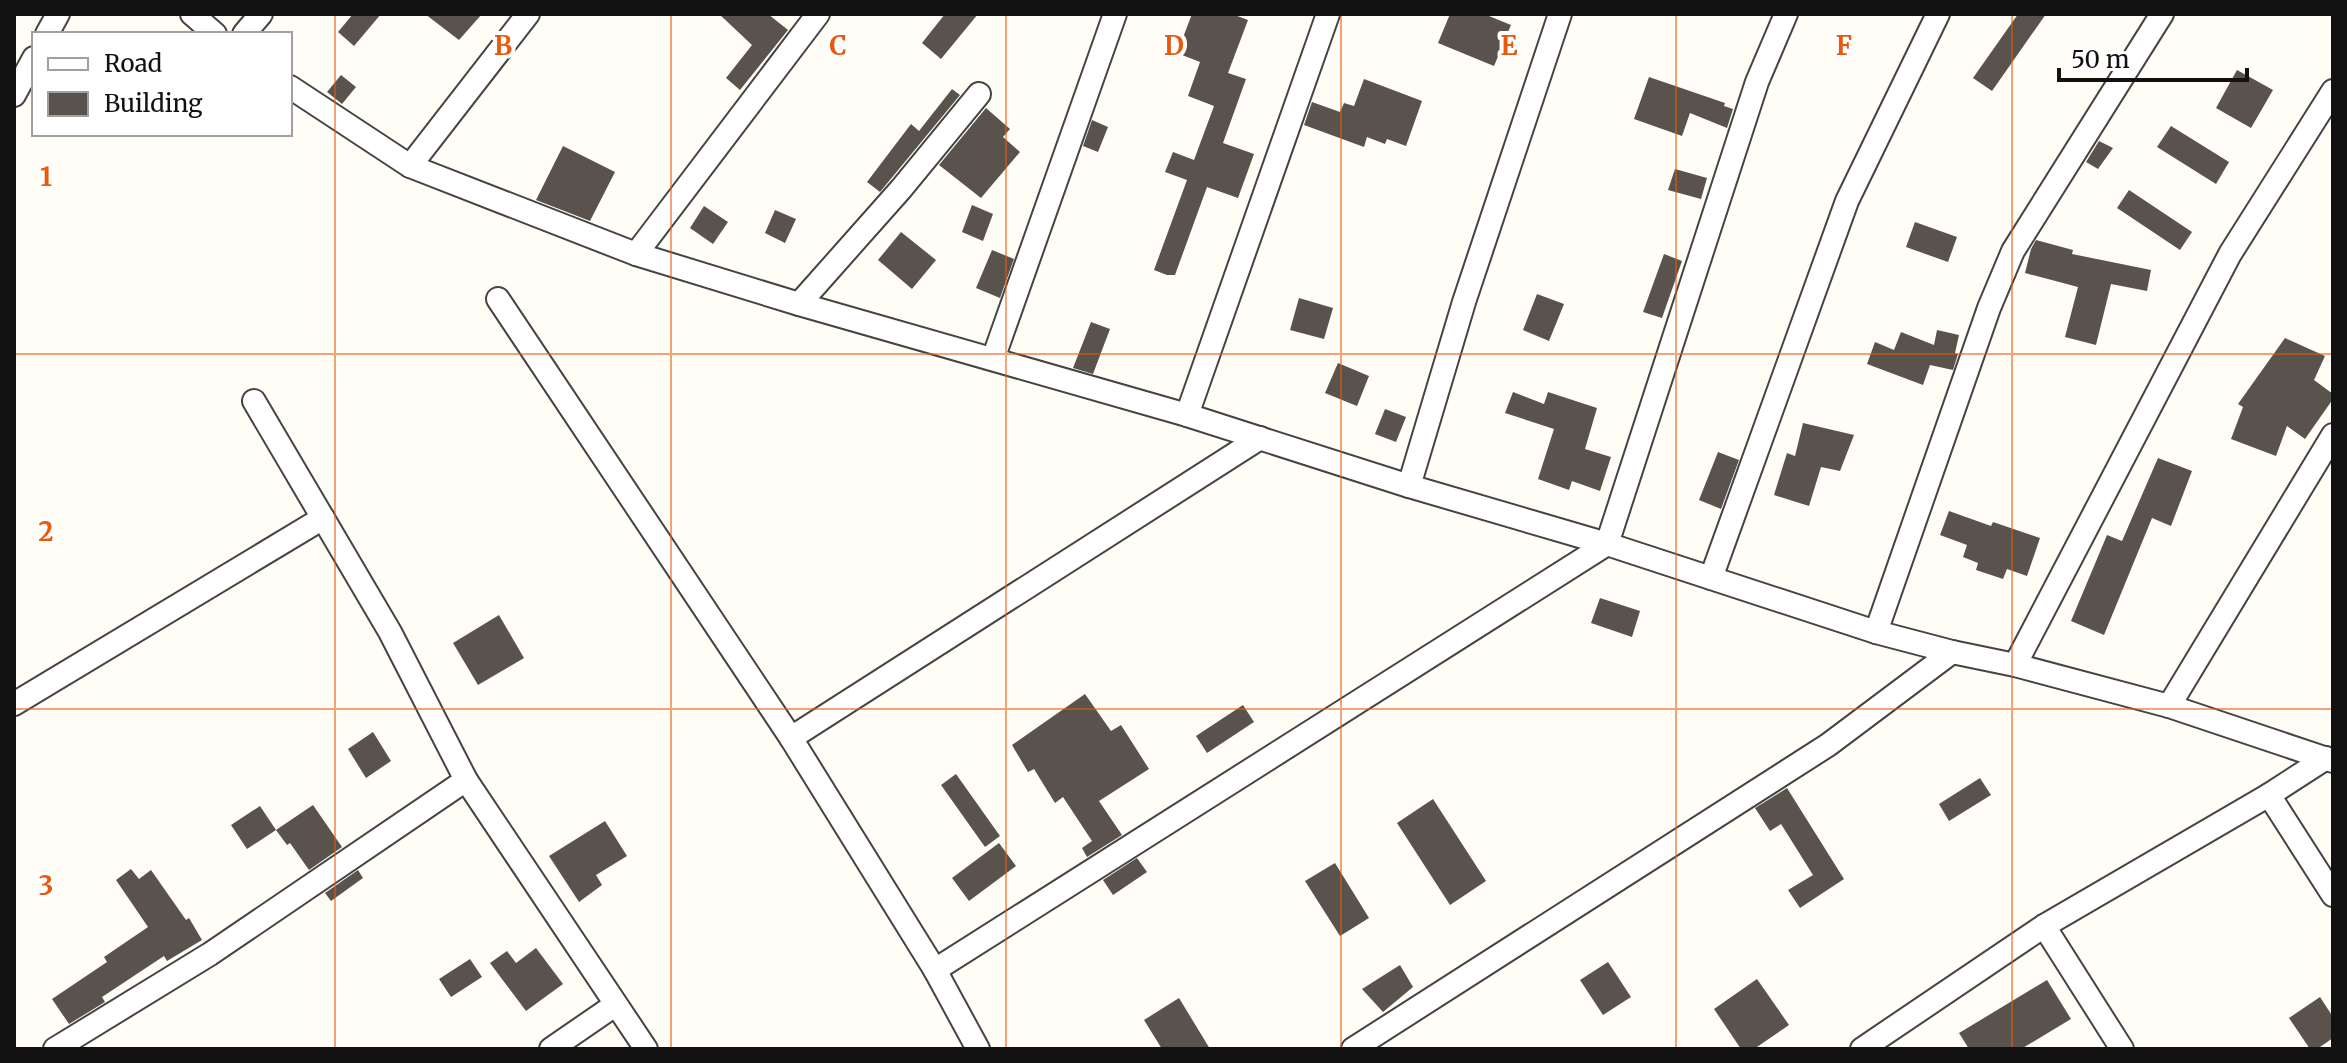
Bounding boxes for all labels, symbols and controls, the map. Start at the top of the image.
text: B [494,29,512,62]
text: C [829,29,847,62]
text: D [1164,29,1184,62]
text: E [1501,29,1518,62]
text: F [1836,29,1852,62]
legend [32,32,292,136]
scale bar [2059,32,2247,82]
text: 50 m [2071,44,2130,75]
text: Road [104,48,162,79]
text: Building [104,88,203,119]
text: 1 [40,160,52,193]
text: 2 [38,515,54,548]
text: 3 [39,869,53,902]

